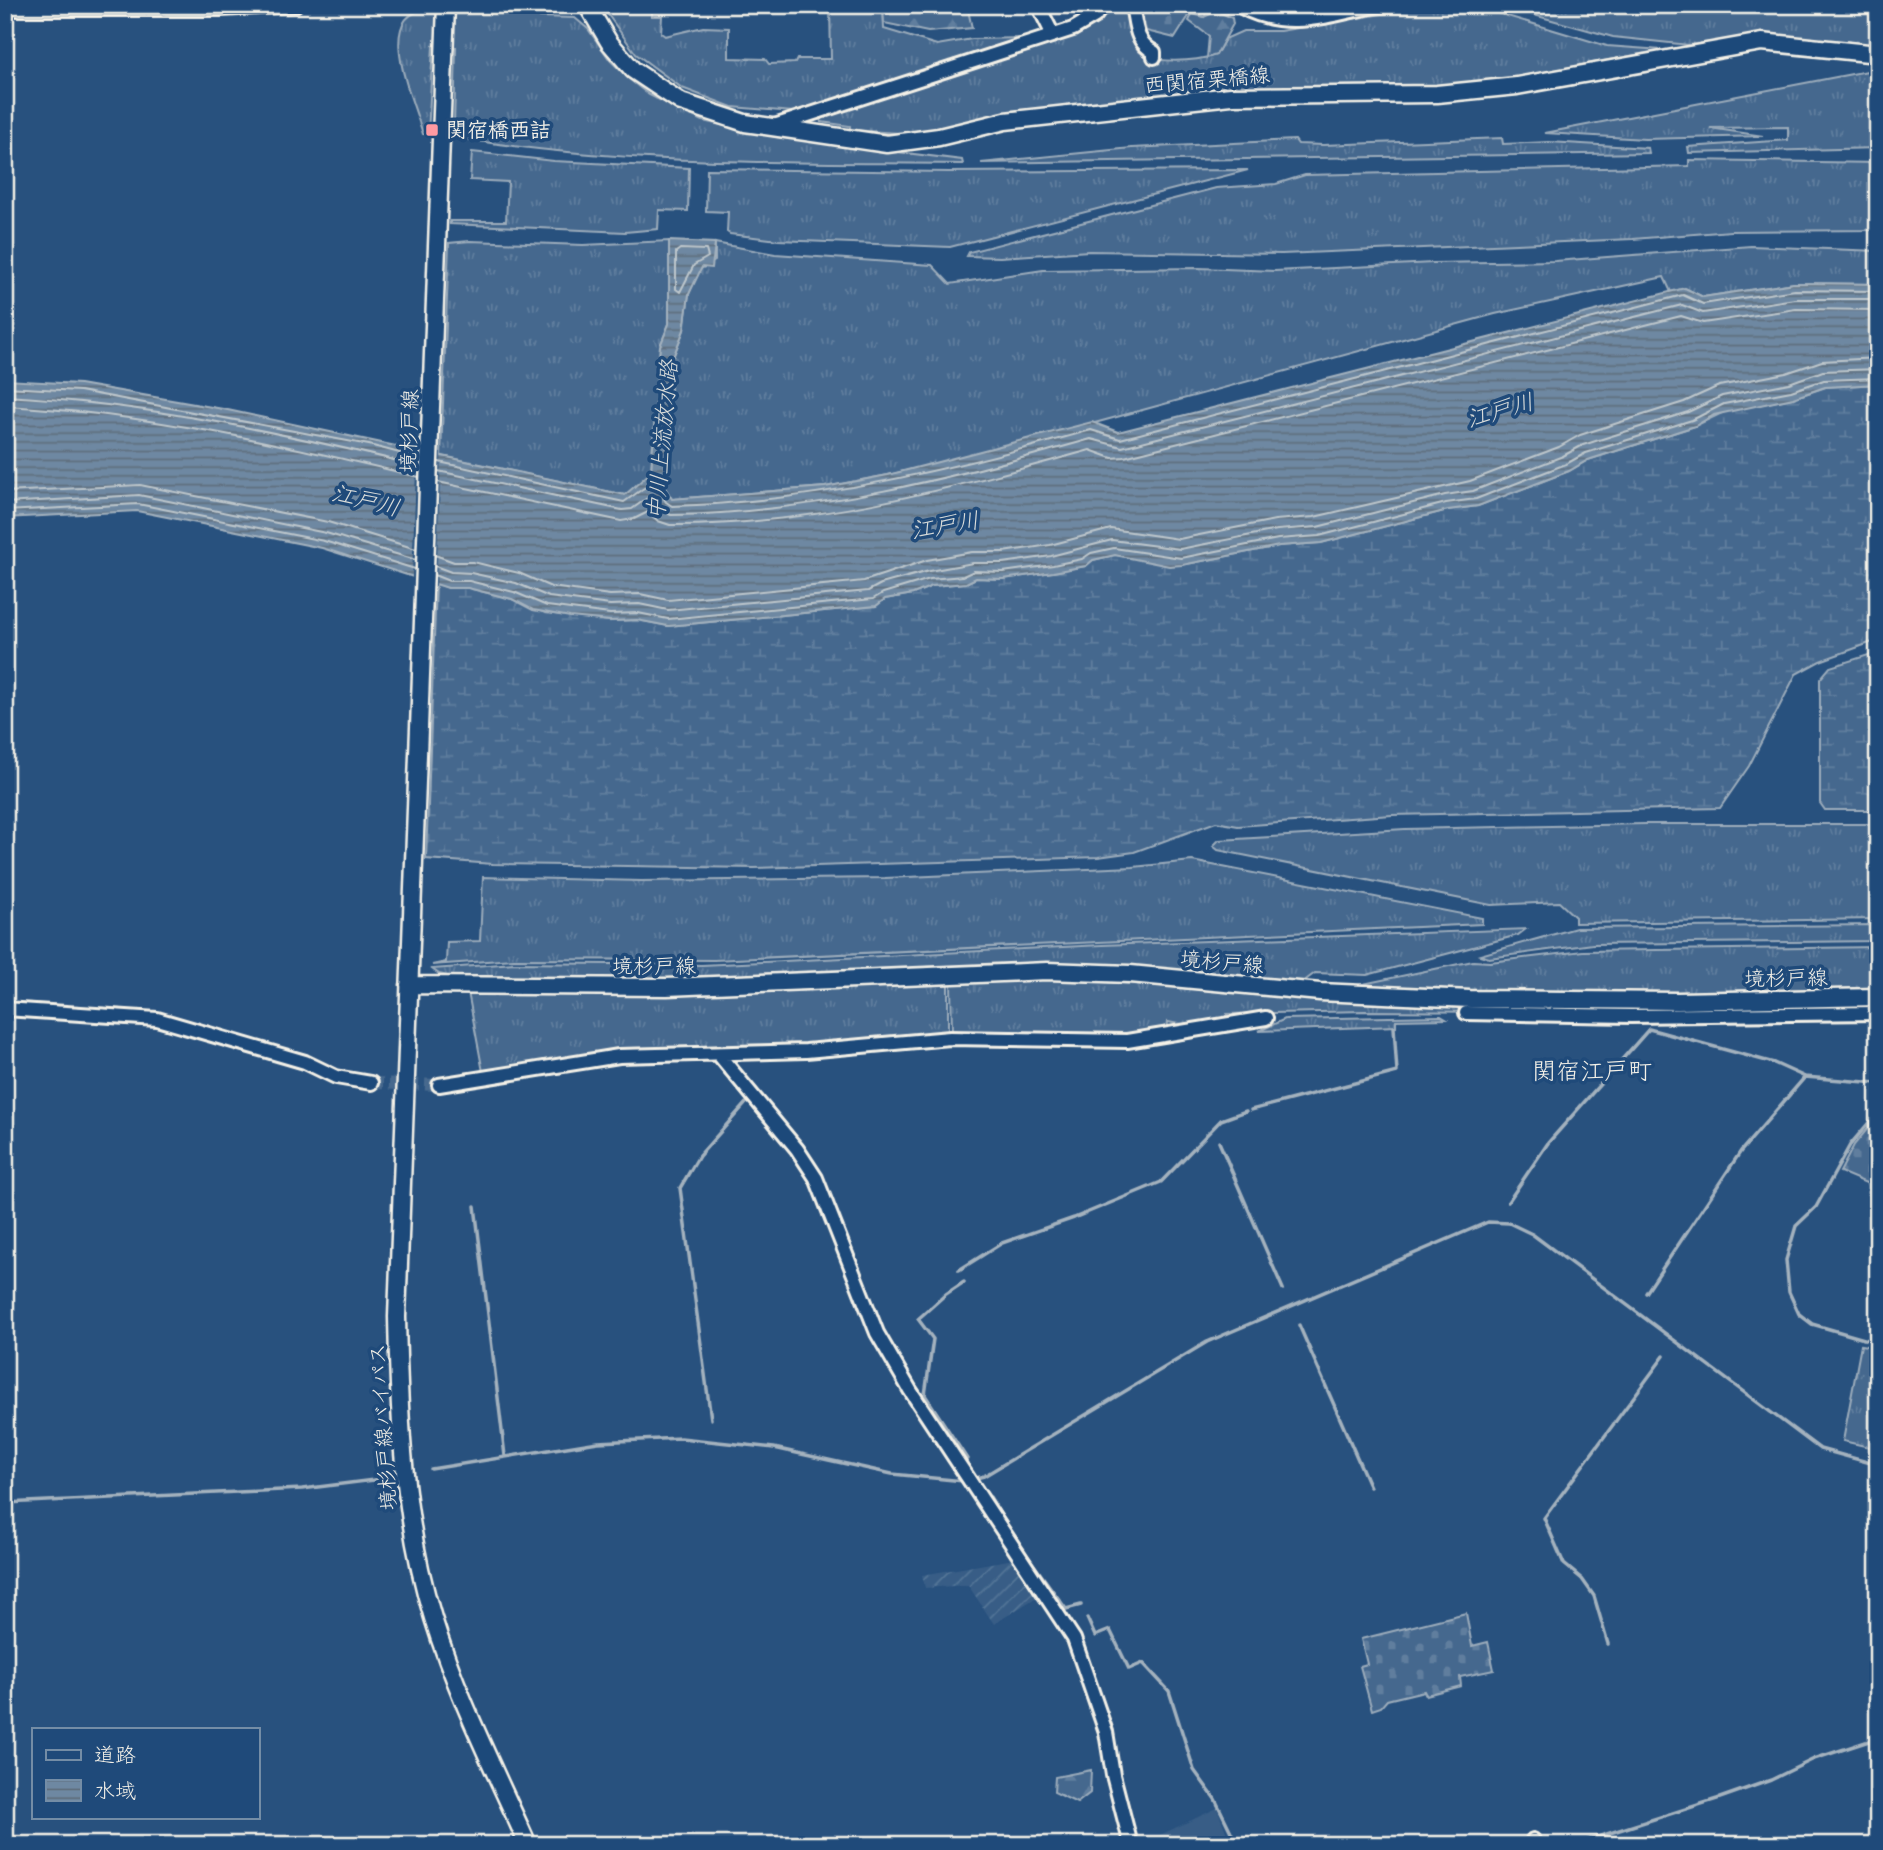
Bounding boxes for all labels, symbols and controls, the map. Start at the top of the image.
street label: 西関宿栗橋線 [1143,61,1271,99]
place label: 関宿橋西詰 [446,116,551,144]
marker: 関宿橋西詰 [424,122,440,138]
water label: 中川上流放水路 [640,357,684,522]
water label: 江戸川 [1463,386,1537,434]
street label: 境杉戸線 [394,389,424,473]
water label: 江戸川 [329,477,403,523]
water label: 江戸川 [909,505,981,545]
street label: 境杉戸線 [1179,944,1265,980]
street label: 境杉戸線 [612,952,696,980]
street label: 境杉戸線 [1744,963,1828,993]
district label: 関宿江戸町 [1532,1055,1652,1087]
street label: 境杉戸線バイパス [363,1342,403,1512]
legend [32,1728,259,1818]
text: 道路 [94,1741,136,1769]
text: 水域 [94,1777,136,1805]

